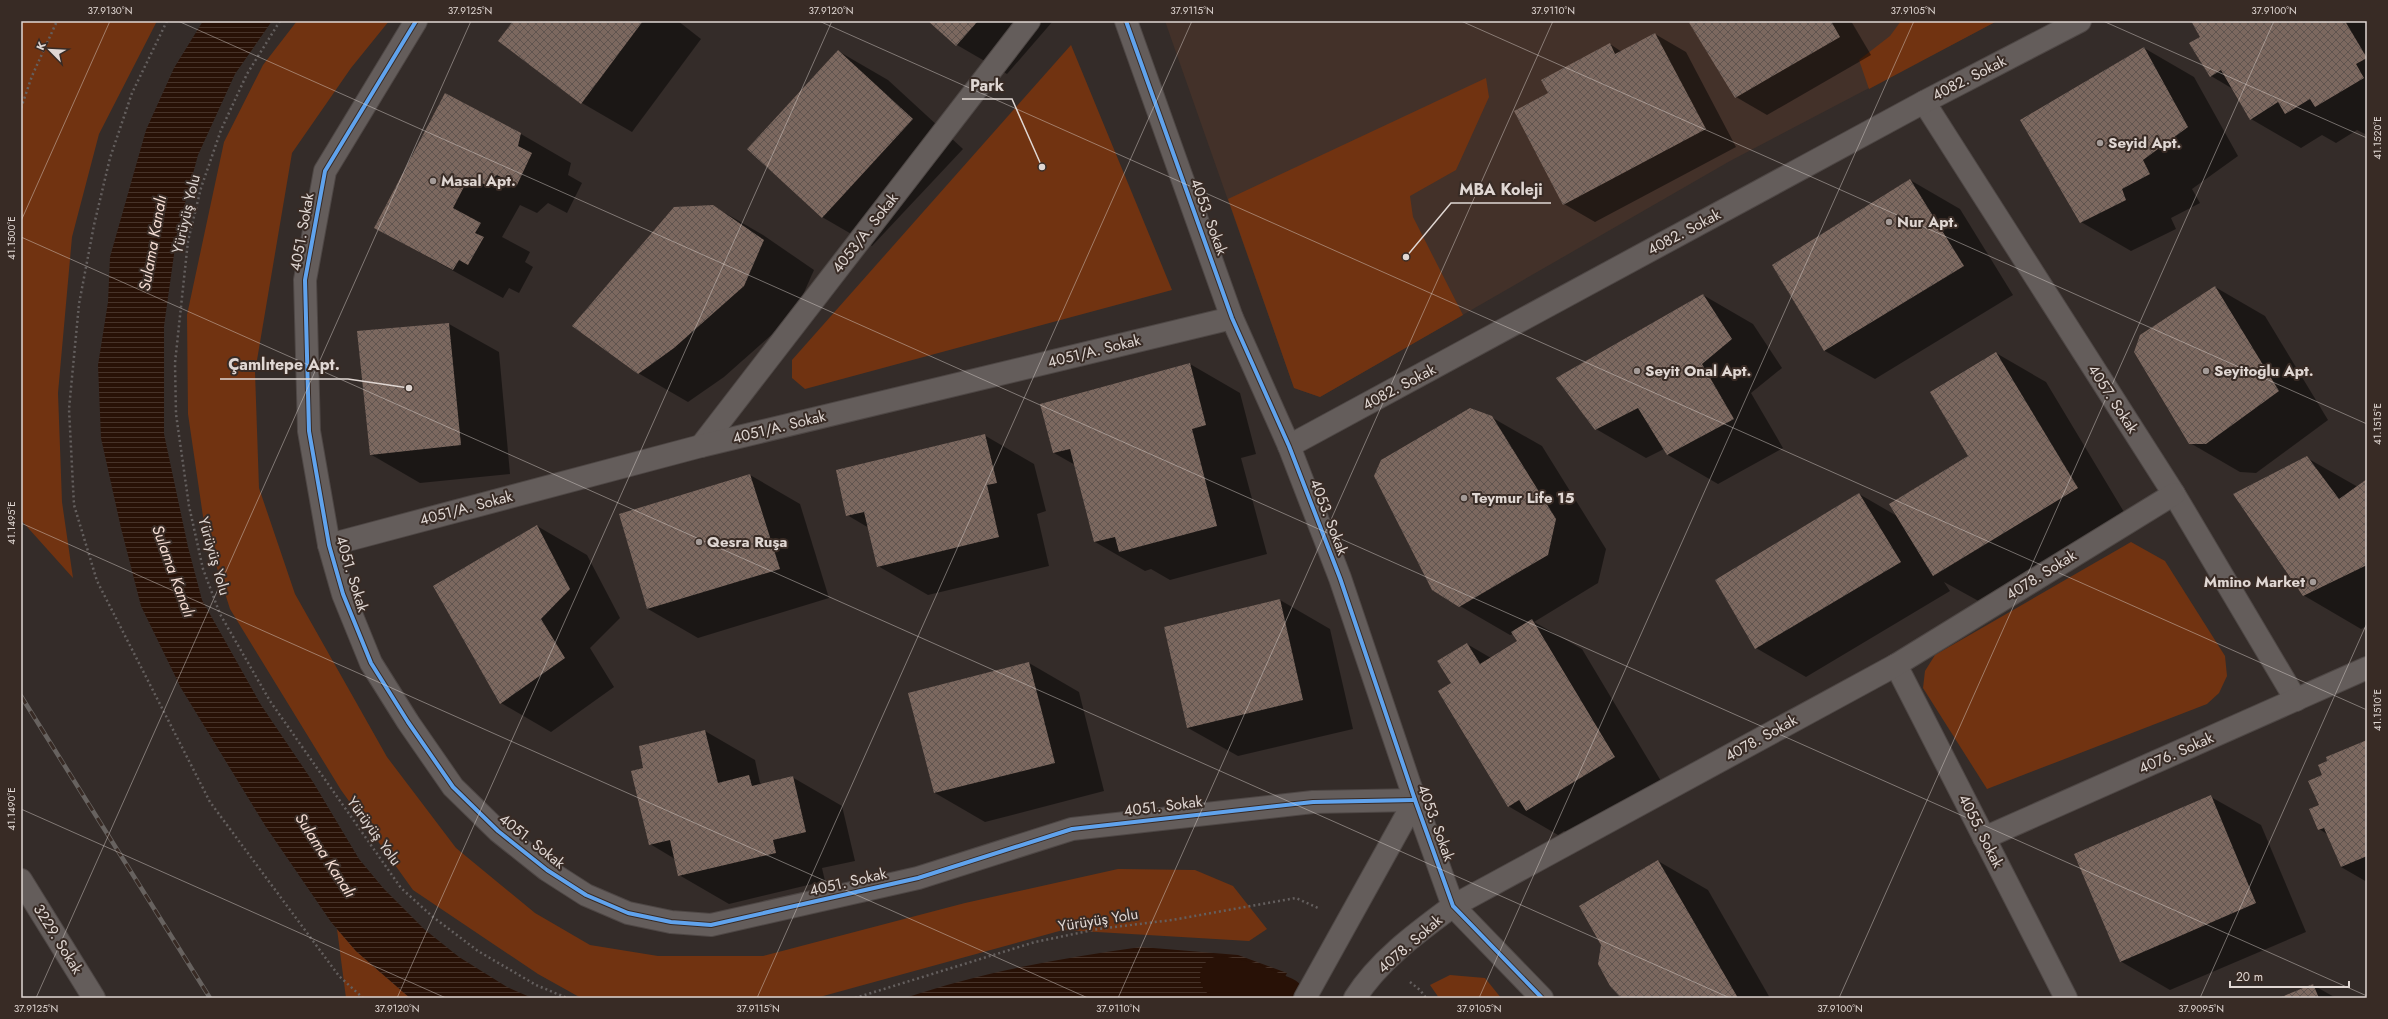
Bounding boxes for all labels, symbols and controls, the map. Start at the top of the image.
text: 37.9130°N [88,3,132,18]
text: 37.9125°N [448,3,492,18]
text: 37.9120°N [808,3,854,18]
text: 37.9115°N [1170,3,1214,18]
text: 37.9110°N [1531,3,1575,18]
text: 37.9105°N [1891,3,1936,18]
text: 37.9100°N [2251,3,2297,18]
north arrow [30,30,70,70]
text: K [32,39,50,53]
street label: 4082. Sokak [1928,50,2010,106]
callout: Park [962,71,1012,99]
text: Park [970,74,1005,97]
text: 41.1520°E [2370,116,2385,160]
place label: Seyid Apt. [2108,132,2181,154]
marker: Seyid Apt. [2095,138,2105,148]
place label: Masal Apt. [441,170,516,192]
street label: Yürüyüş Yolu [166,172,206,256]
callout: MBA Koleji [1451,175,1551,203]
marker: Masal Apt. [428,176,438,186]
street label: 4053. Sokak [1185,176,1233,259]
text: MBA Koleji [1459,178,1543,201]
street label: 4053/A. Sokak [827,188,904,278]
street label: 4051. Sokak [284,191,320,273]
water label: Sulama Kanalı [133,193,172,293]
street label: 4082. Sokak [1643,203,1725,261]
place label: Nur Apt. [1897,211,1958,233]
text: 41.1500°E [4,216,19,260]
marker: Nur Apt. [1884,217,1894,227]
street label: 4051/A. Sokak [1045,329,1143,373]
callout: Çamlıtepe Apt. [220,351,348,379]
text: Çamlıtepe Apt. [228,353,340,376]
street label: 4082. Sokak [1358,358,1440,416]
place label: Seyit Onal Apt. [1645,360,1751,382]
street label: 4057. Sokak [2082,360,2144,438]
place label: Seyitoğlu Apt. [2214,360,2314,382]
marker: Seyit Onal Apt. [1632,366,1642,376]
marker: Seyitoğlu Apt. [2201,366,2211,376]
text: 41.1515°E [2370,403,2385,445]
street label: 4051/A. Sokak [730,405,828,449]
street label: 4053. Sokak [1304,476,1354,559]
street label: 4051/A. Sokak [417,485,515,531]
place label: Teymur Life 15 [1472,487,1575,509]
marker: Teymur Life 15 [1459,493,1469,503]
text: 41.1495°E [4,501,19,545]
street label: Yürüyüş Yolu [192,514,236,598]
water label: Sulama Kanalı [146,522,201,621]
place label: Qesra Ruşa [707,531,787,553]
street label: 4051. Sokak [330,533,374,615]
marker: Qesra Ruşa [694,537,704,547]
street label: 4078. Sokak [2001,544,2081,605]
place label: Mmino Market [2204,571,2305,593]
marker: Mmino Market [2308,577,2318,587]
text: 41.1510°E [2370,689,2385,731]
street label: 4078. Sokak [1721,709,1801,767]
street label: 4076. Sokak [2135,727,2217,779]
street label: 4053. Sokak [1412,782,1460,865]
text: 41.1490°E [4,787,19,831]
street label: 4051. Sokak [1123,790,1204,822]
street label: 4055. Sokak [1953,790,2009,872]
street label: Yürüyüş Yolu [341,792,407,870]
water label: Sulama Kanalı [290,808,362,902]
street label: 4051. Sokak [494,808,570,874]
street label: 4051. Sokak [807,862,889,902]
street label: 3229. Sokak [28,900,88,979]
street label: Yürüyüş Yolu [1056,903,1140,937]
street label: 4078. Sokak [1373,909,1447,978]
scale bar [2230,963,2349,989]
text: 20 m [2236,968,2263,986]
text: 37.9125°N [14,1001,58,1016]
text: 37.9120°N [374,1001,420,1016]
text: 37.9115°N [736,1001,780,1016]
text: 37.9110°N [1096,1001,1140,1016]
text: 37.9105°N [1457,1001,1502,1016]
text: 37.9100°N [1817,1001,1863,1016]
text: 37.9095°N [2178,1001,2224,1016]

